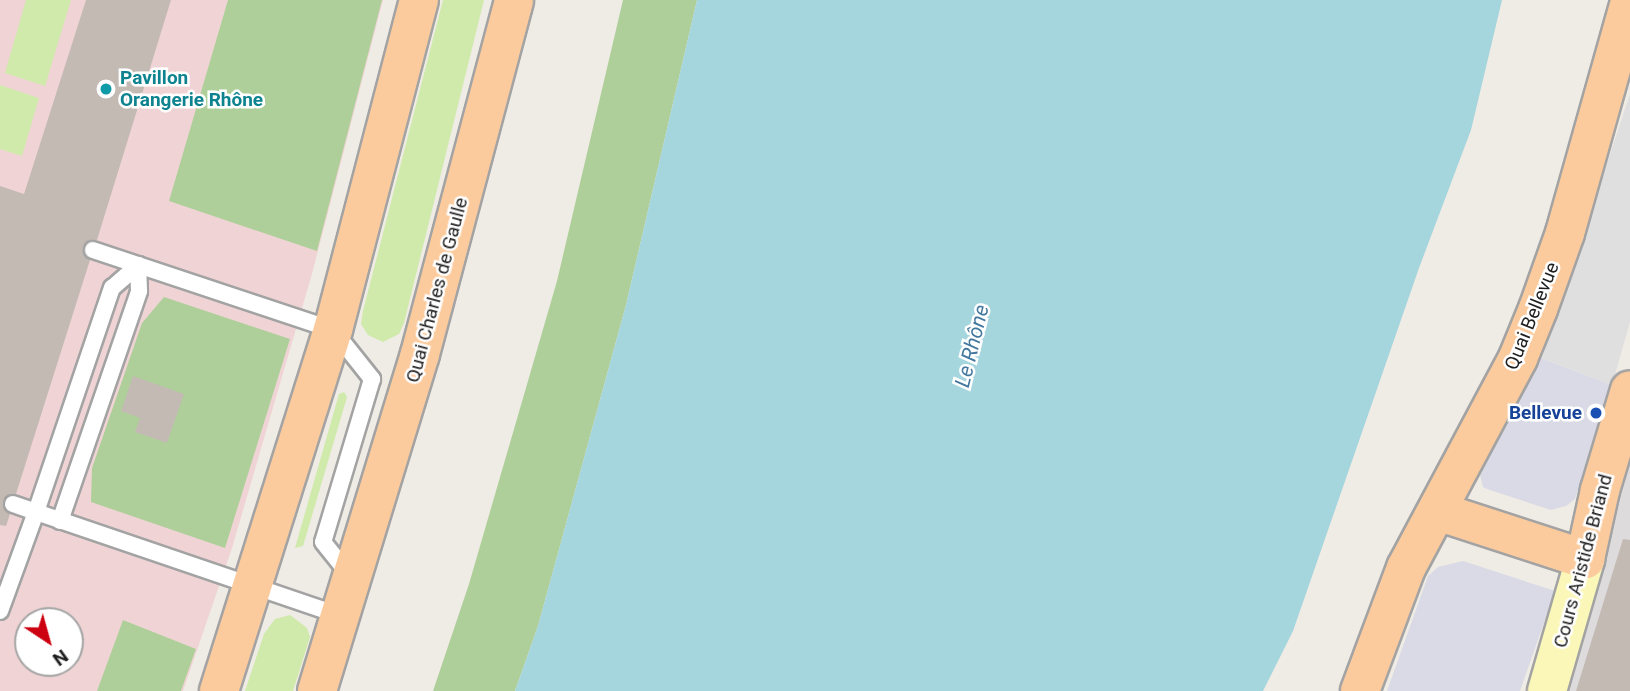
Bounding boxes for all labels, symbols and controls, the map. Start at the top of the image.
place label: Pavillon Orangerie Rhône [120,67,263,111]
marker: Pavillon Orangerie Rhône [98,81,114,97]
street label: Quai Charles de Gaulle [401,195,473,385]
street label: Quai Bellevue [1500,259,1564,373]
water label: Le Rhône [950,302,994,390]
place label: Bellevue [1509,402,1582,424]
marker: Bellevue [1588,405,1604,421]
street label: Cours Aristide Briand [1549,472,1617,650]
north arrow [14,607,84,677]
text: N [48,645,73,671]

